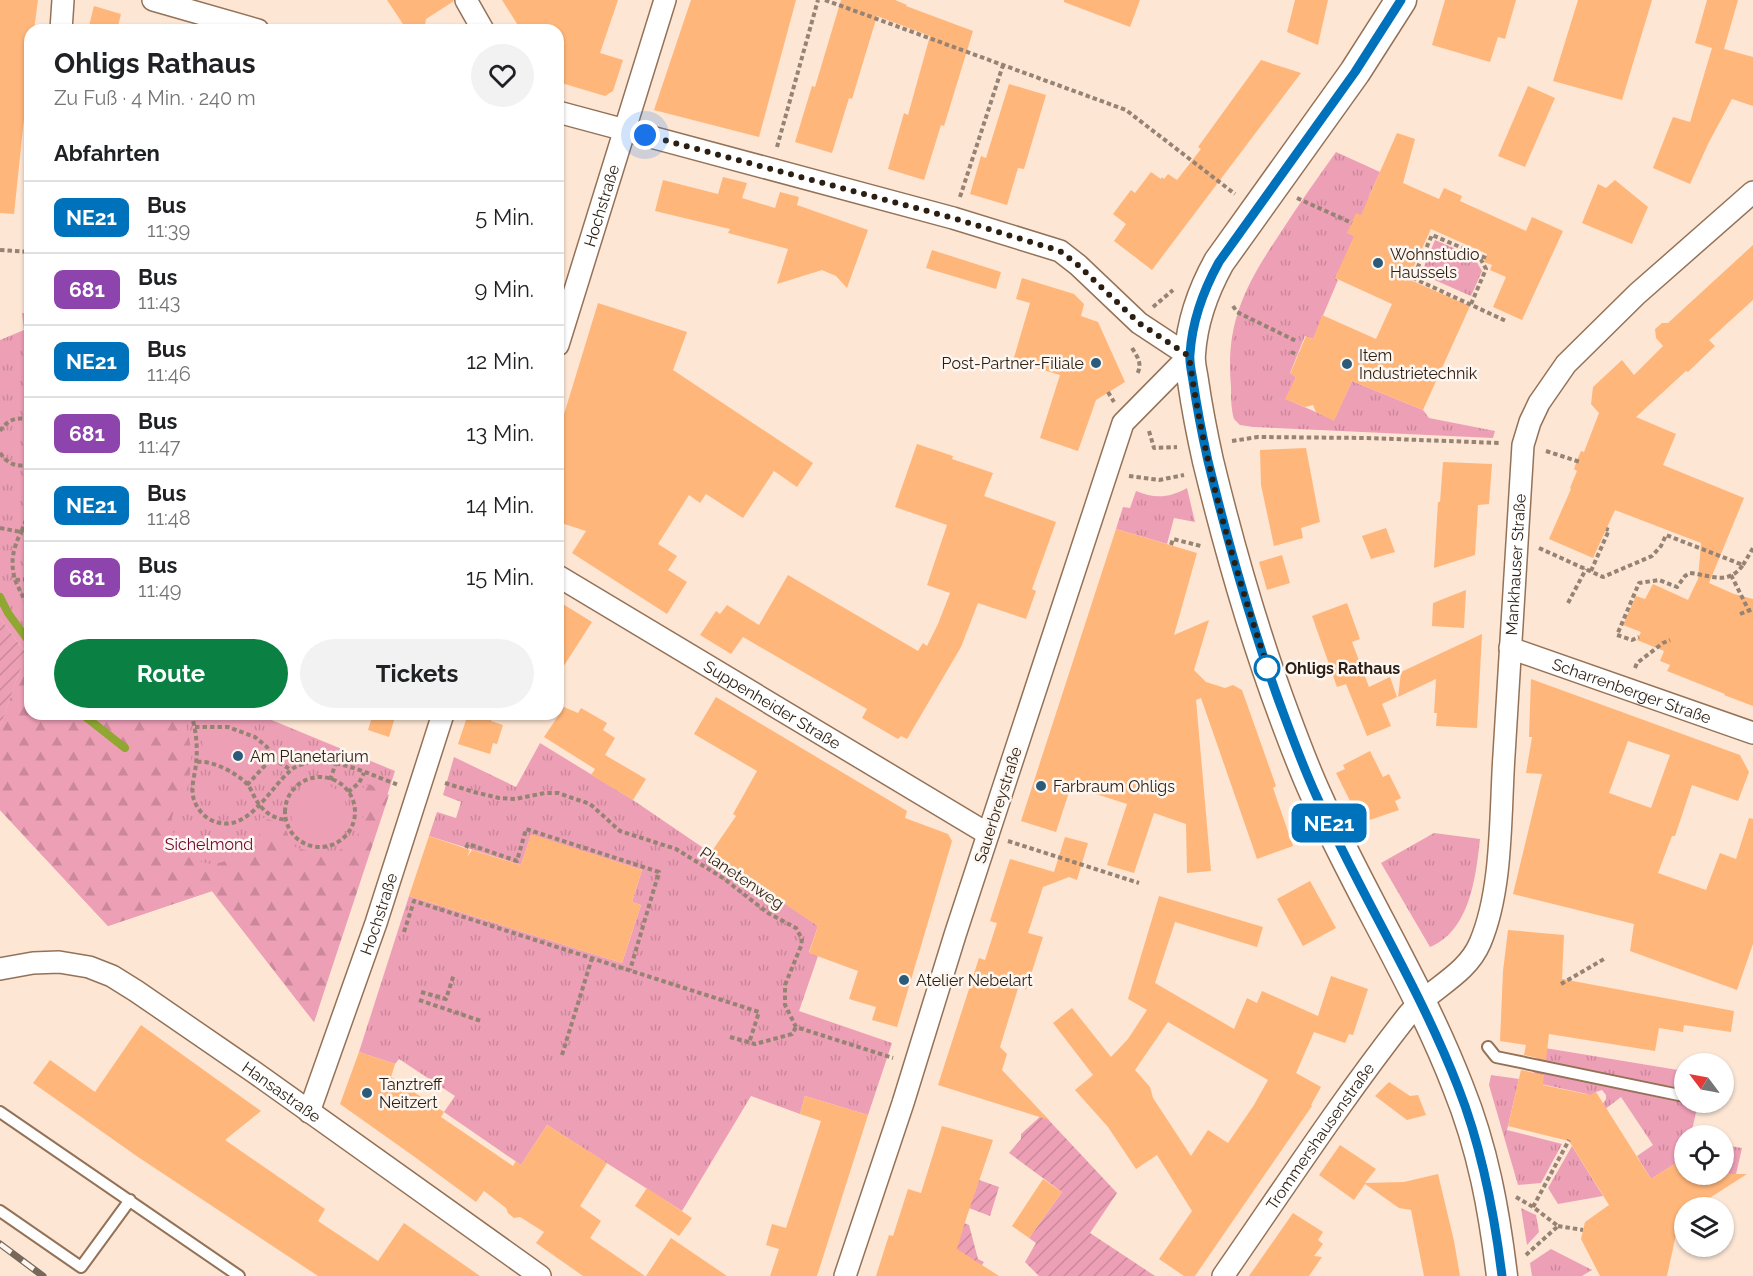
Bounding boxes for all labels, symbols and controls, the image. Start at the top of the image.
button: heart [471,44,534,107]
text: Ohligs Rathaus [54,47,256,80]
text: Zu Fuß · 4 Min. · 240 m [54,86,256,110]
your location [630,120,660,150]
text: Abfahrten [54,140,160,166]
street label: Hochstraße [580,162,623,249]
text: Bus [147,192,186,218]
text: 5 Min. [475,204,534,230]
text: NE21 [66,205,117,230]
text: 11:39 [147,218,190,242]
place label: Wohnstudio Haussels [1390,245,1479,282]
marker: Wohnstudio Haussels [1371,256,1385,270]
text: Bus [138,264,177,290]
text: 9 Min. [474,276,534,302]
text: 681 [69,277,105,302]
text: 11:43 [138,290,180,314]
text: Bus [147,336,186,362]
place label: Item Industrietechnik [1359,346,1478,383]
text: 12 Min. [466,348,534,374]
text: NE21 [66,349,117,374]
place label: Post-Partner-Filiale [942,354,1084,373]
marker: Post-Partner-Filiale [1089,356,1103,370]
marker: Item Industrietechnik [1340,357,1354,371]
text: 11:46 [147,362,191,386]
text: Bus [138,408,177,434]
text: 13 Min. [466,420,534,446]
text: 681 [69,421,105,446]
text: 11:47 [138,434,180,458]
text: Bus [147,480,186,506]
text: 14 Min. [466,492,534,518]
text: NE21 [66,493,117,518]
street label: Mankhauser Straße [1502,493,1529,636]
text: 11:48 [147,506,191,530]
text: Bus [138,552,177,578]
text: 15 Min. [466,564,534,590]
text: 681 [69,565,105,590]
text: 11:49 [138,578,182,602]
button: Route [54,639,288,708]
button: Tickets [300,639,534,708]
street label: Scharrenberger Straße [1550,654,1714,727]
marker: Ohligs Rathaus [1254,655,1280,681]
street label: Suppenheider Straße [701,656,844,753]
place label: Ohligs Rathaus [1285,659,1400,678]
street label: Sauerbreystraße [970,744,1026,866]
place label: Am Planetarium [250,747,369,766]
marker: Am Planetarium [231,749,245,763]
place label: Farbraum Ohligs [1053,777,1175,796]
marker: Farbraum Ohligs [1034,779,1048,793]
line badge: NE21 [1287,804,1371,842]
text: NE21 [1304,811,1354,836]
park label: Sichelmond [165,835,253,854]
street label: Planetenweg [696,843,788,913]
street label: Hochstraße [356,871,401,957]
place label: Atelier Nebelart [916,971,1033,990]
marker: Atelier Nebelart [897,973,911,987]
north arrow [1674,1053,1734,1113]
map controls [1674,1053,1734,1257]
street label: Hansastraße [239,1057,325,1126]
street label: Trommershausenstraße [1262,1059,1378,1213]
place label: Tanztreff Neitzert [379,1075,443,1112]
marker: Tanztreff Neitzert [360,1086,374,1100]
button: locate [1674,1125,1734,1185]
button: layers [1674,1197,1734,1257]

